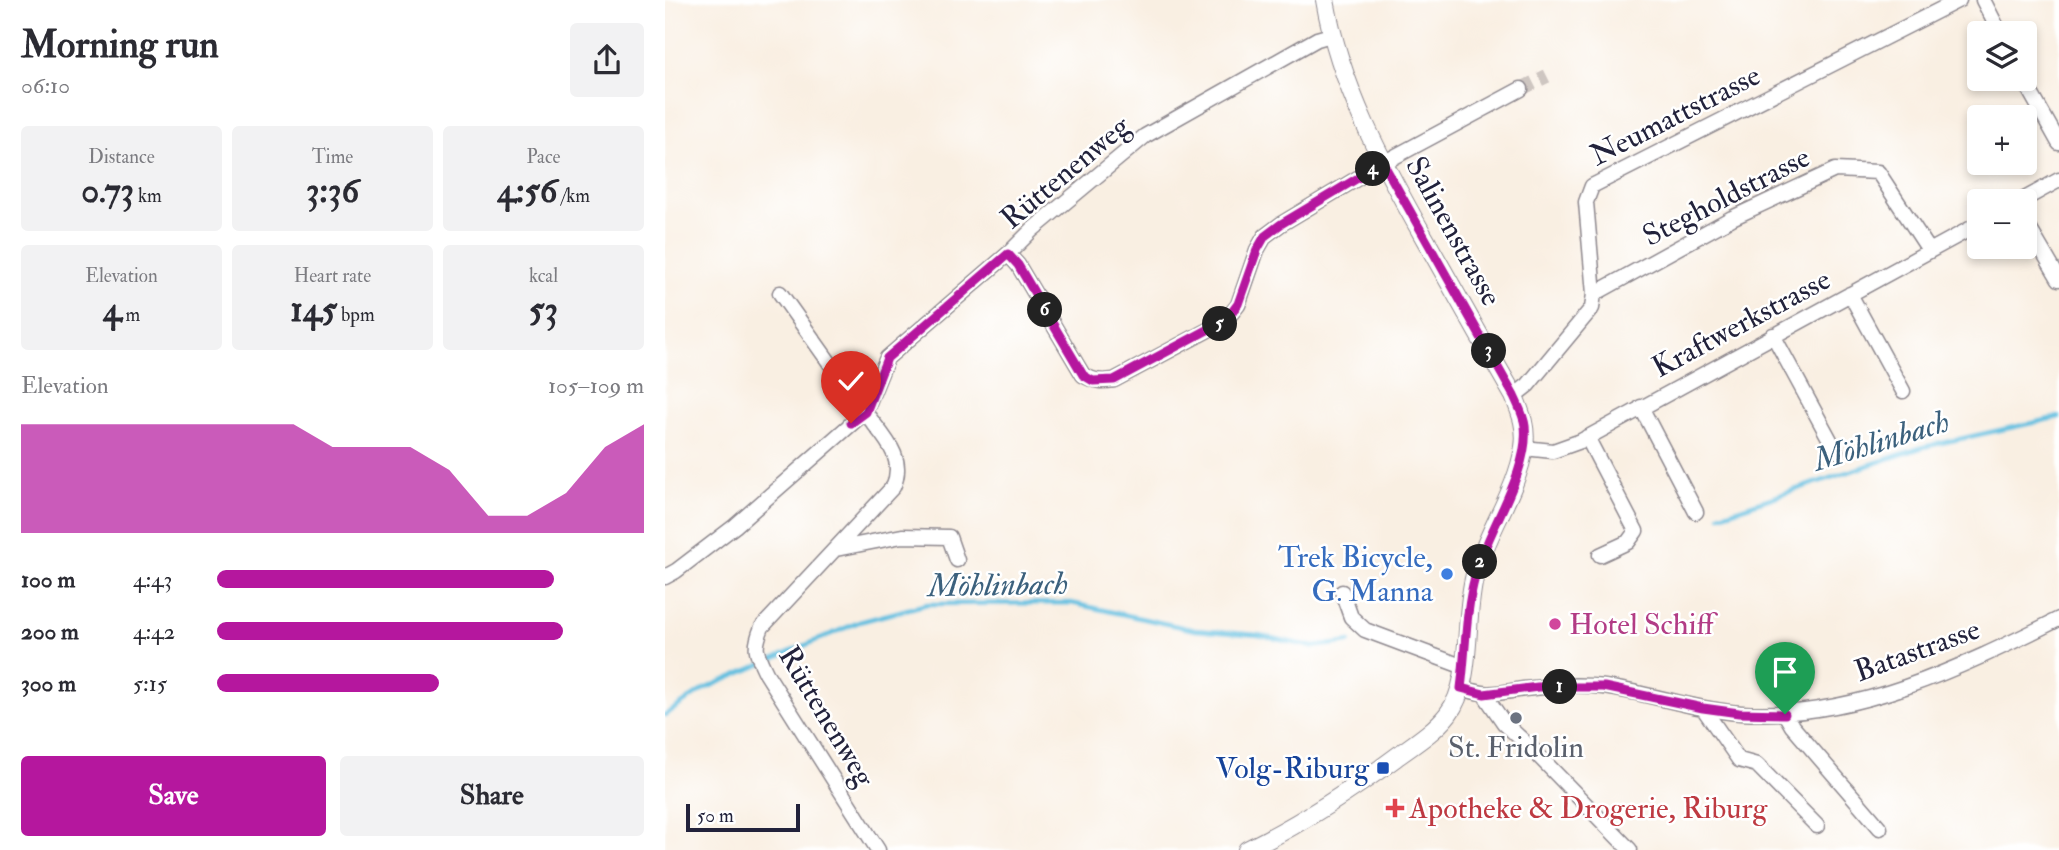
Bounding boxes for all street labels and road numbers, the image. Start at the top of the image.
street label: Neumattstrasse [1584,57,1766,174]
street label: Rüttenenweg [993,107,1138,237]
street label: Stegholdstrasse [1636,138,1816,254]
street label: Salinenstrasse [1397,150,1510,312]
street label: Kraftwerkstrasse [1646,261,1837,386]
street label: Batastrasse [1849,611,1985,690]
street label: Rüttenenweg [770,639,884,794]

